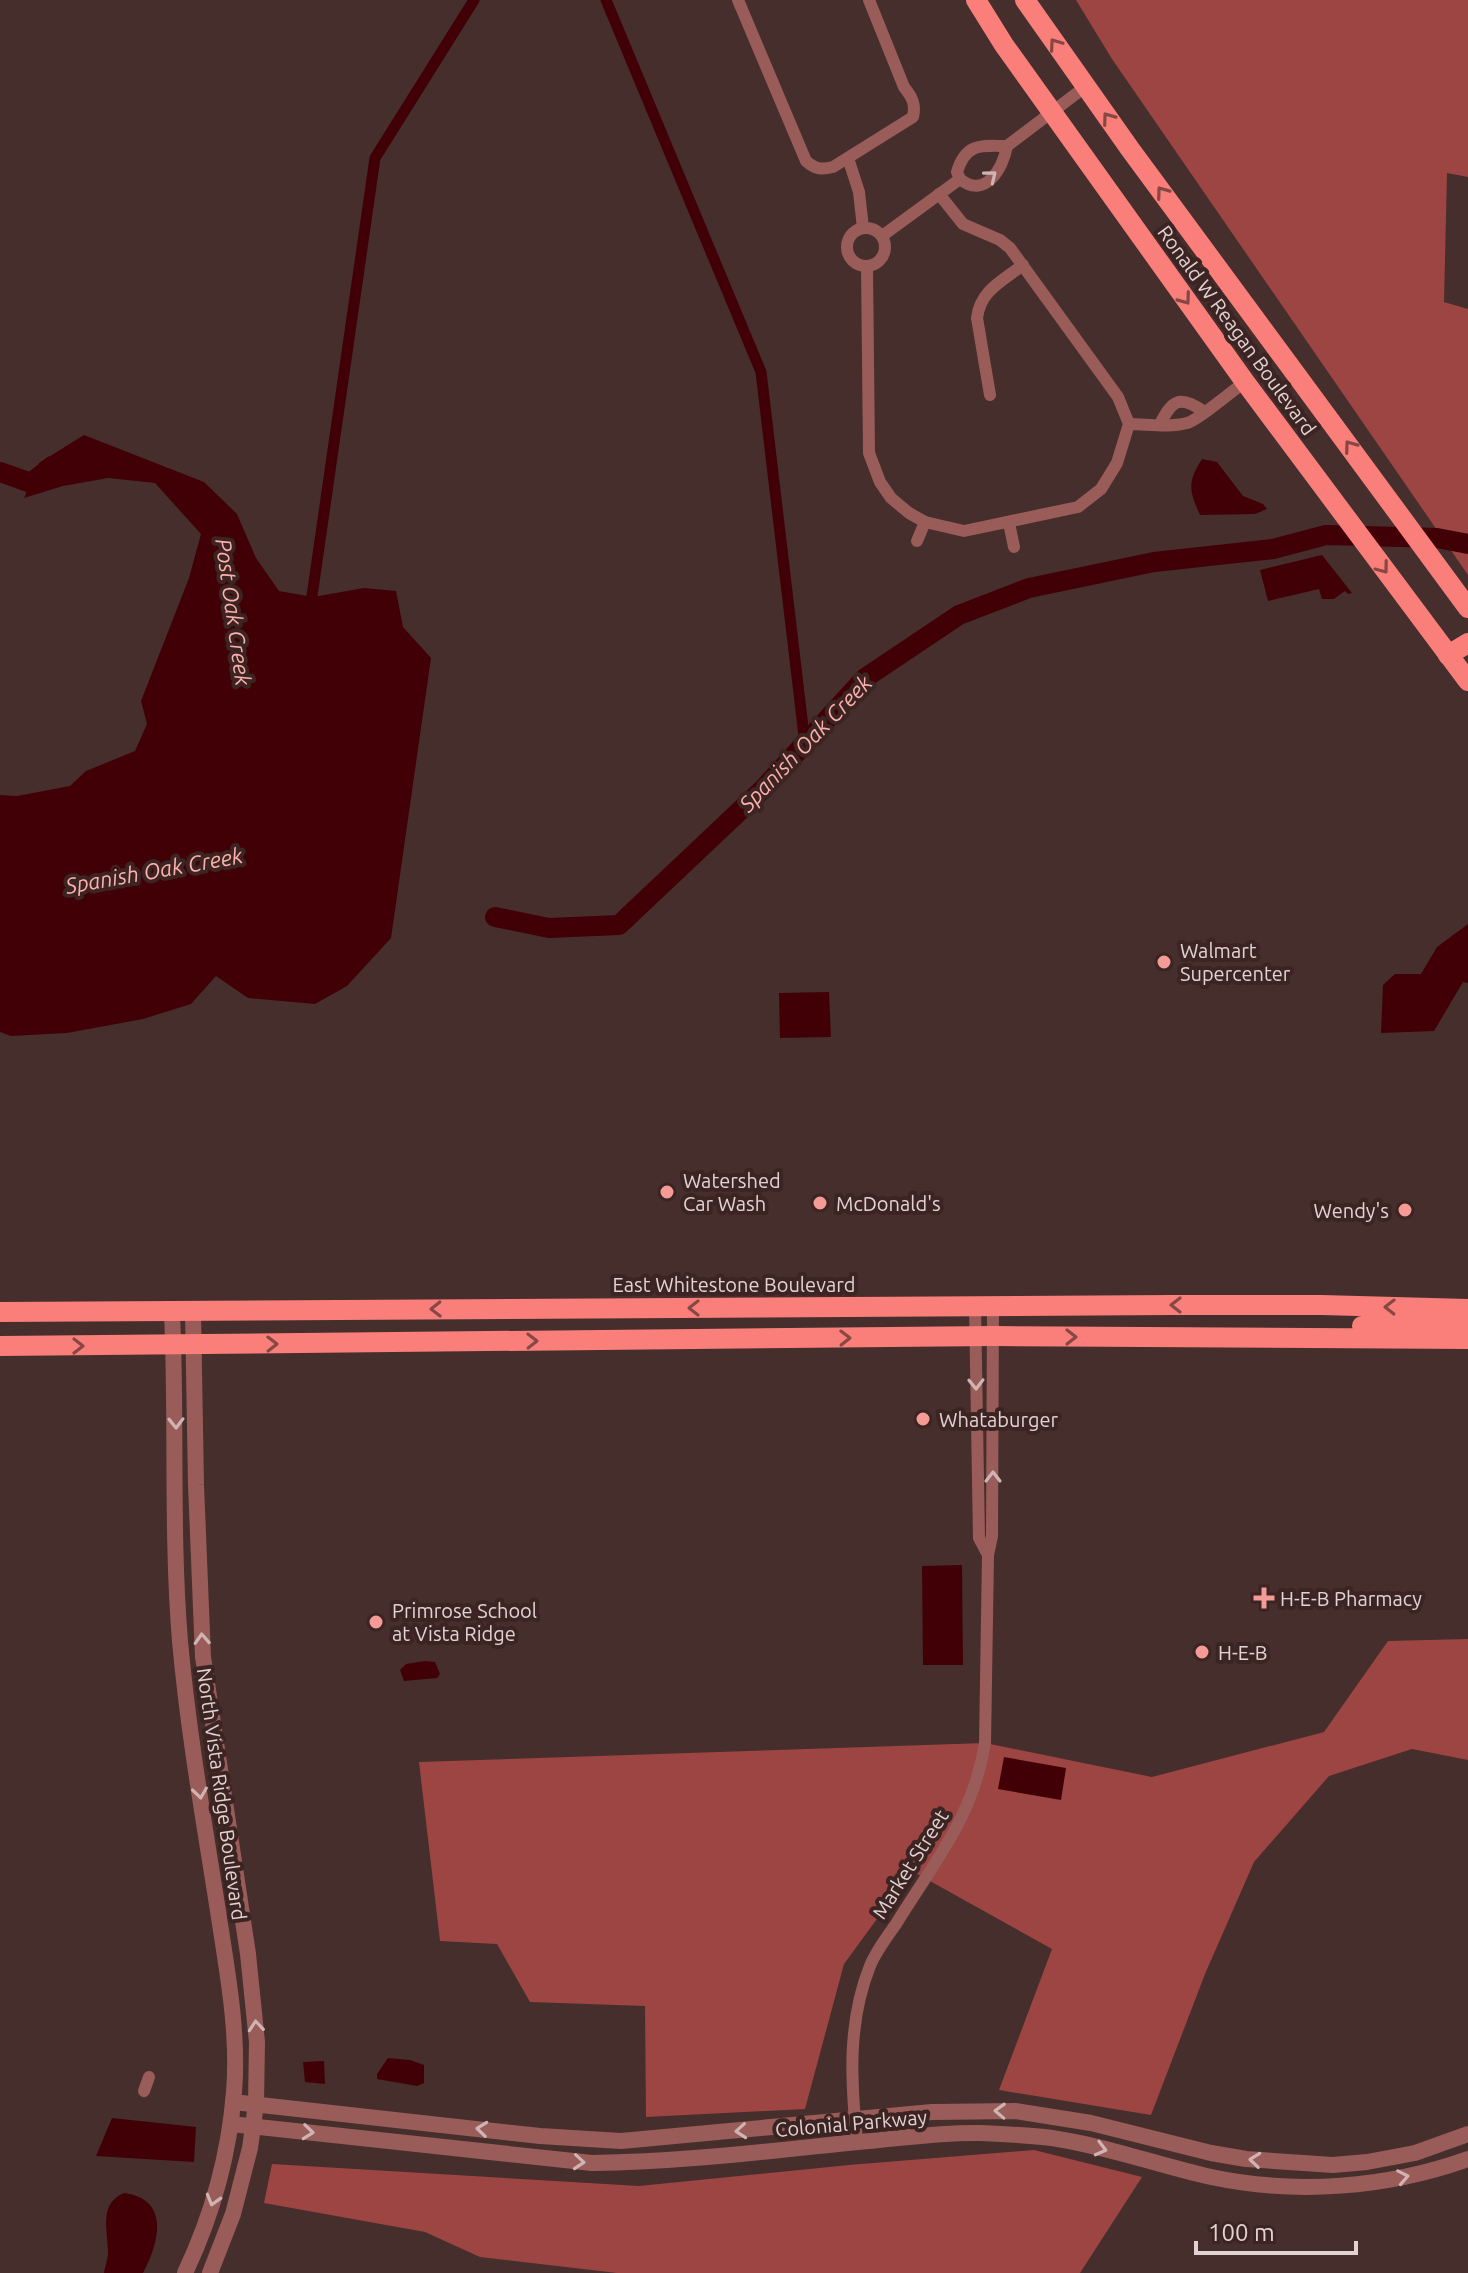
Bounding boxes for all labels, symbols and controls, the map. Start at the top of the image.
one-way arrow [1050,38,1065,52]
one-way arrow [1103,112,1117,127]
one-way arrow [981,172,996,186]
one-way arrow [1157,187,1172,201]
street label: Ronald W Reagan Boulevard [1153,221,1321,439]
one-way arrow [1175,290,1190,305]
one-way arrow [1345,441,1360,455]
water label: Post Oak Creek [211,537,257,688]
one-way arrow [1373,560,1388,574]
water label: Spanish Oak Creek [733,669,877,817]
water label: Spanish Oak Creek [62,842,245,898]
place label: Walmart Supercenter [1180,939,1291,985]
marker: Walmart Supercenter [1155,953,1173,971]
place label: Watershed Car Wash [683,1169,781,1215]
marker: Watershed Car Wash [658,1183,676,1201]
place label: McDonald's [836,1192,941,1215]
marker: McDonald's [811,1194,829,1212]
place label: Wendy's [1314,1199,1389,1222]
marker: Wendy's [1396,1201,1414,1219]
street label: East Whitestone Boulevard [613,1273,855,1296]
one-way arrow [1169,1296,1182,1314]
one-way arrow [1383,1298,1396,1315]
one-way arrow [687,1299,700,1316]
one-way arrow [429,1301,442,1318]
one-way arrow [1065,1328,1078,1346]
one-way arrow [839,1329,852,1347]
one-way arrow [526,1332,539,1350]
one-way arrow [266,1335,279,1353]
one-way arrow [72,1337,85,1355]
one-way arrow [967,1378,985,1391]
place label: Whataburger [939,1408,1058,1431]
marker: Whataburger [914,1410,932,1428]
one-way arrow [167,1417,185,1430]
one-way arrow [984,1470,1001,1483]
place label: H-E-B Pharmacy [1280,1587,1422,1610]
marker: H-E-B Pharmacy [1255,1589,1273,1607]
place label: Primrose School at Vista Ridge [392,1599,537,1645]
marker: Primrose School at Vista Ridge [367,1613,385,1631]
one-way arrow [194,1632,211,1645]
place label: H-E-B [1218,1641,1267,1664]
marker: H-E-B [1193,1643,1211,1661]
street label: North Vista Ridge Boulevard [193,1666,251,1922]
one-way arrow [191,1786,208,1800]
street label: Market Street [867,1805,953,1923]
one-way arrow [248,2019,265,2032]
one-way arrow [993,2102,1006,2119]
street label: Colonial Parkway [774,2105,928,2141]
one-way arrow [475,2121,488,2138]
one-way arrow [734,2122,747,2139]
one-way arrow [302,2124,315,2141]
one-way arrow [1094,2140,1108,2156]
one-way arrow [1248,2151,1261,2168]
one-way arrow [573,2153,586,2170]
one-way arrow [1396,2169,1409,2186]
one-way arrow [206,2192,222,2206]
scale bar [1196,2205,1356,2255]
text: 100 m [1208,2219,1275,2246]

